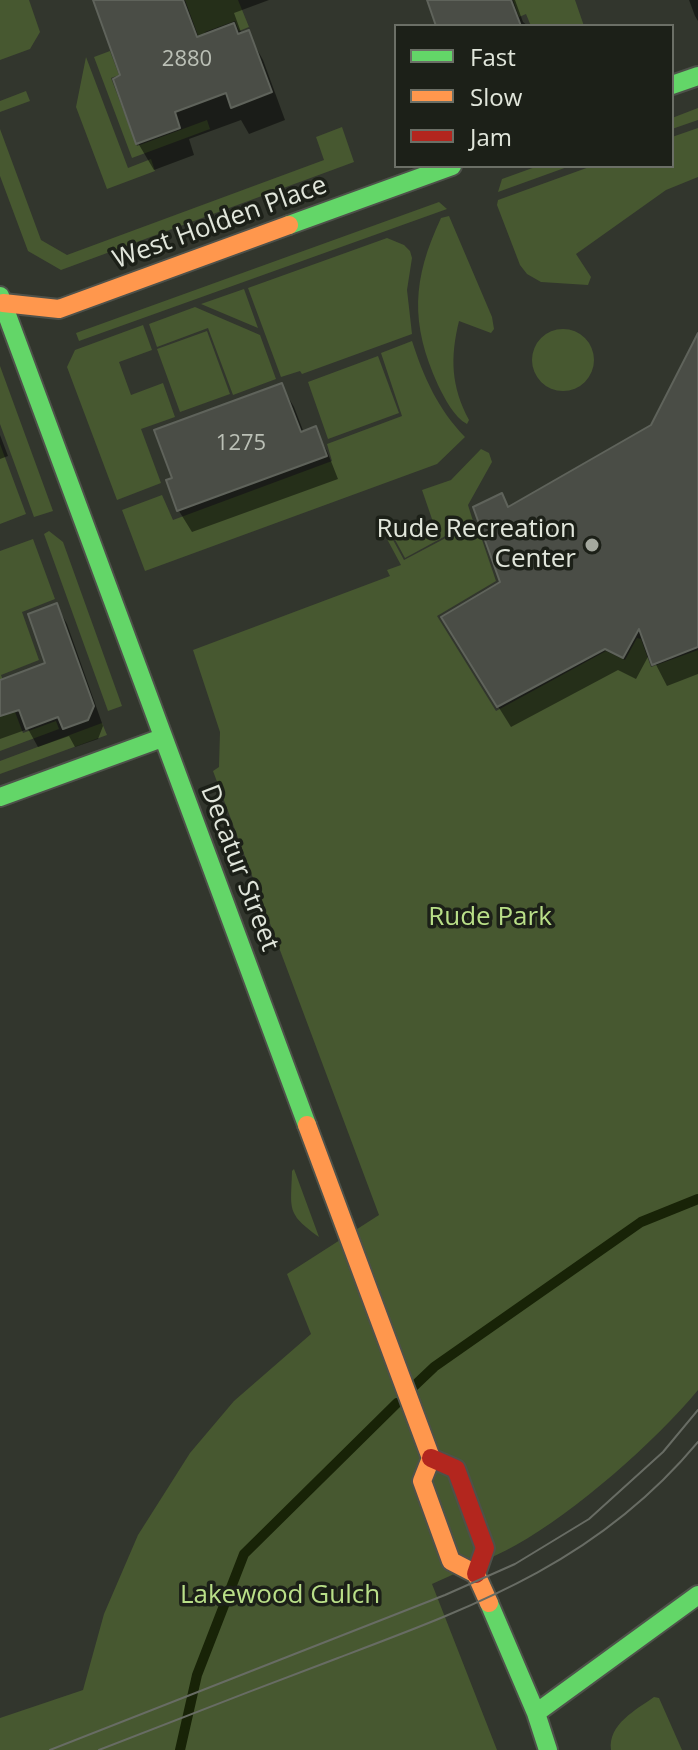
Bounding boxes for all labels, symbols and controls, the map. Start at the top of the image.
legend [394,24,674,168]
text: Fast [470,40,516,73]
house number: 2880 [162,47,212,73]
text: Slow [470,80,522,113]
text: Jam [470,120,512,153]
street label: West Holden Place [109,170,331,276]
house number: 1275 [216,431,266,457]
place label: Rude Recreation Center [377,514,576,576]
marker: Rude Recreation Center [583,536,601,554]
street label: Decatur Street [193,780,285,956]
park label: Rude Park [428,902,552,934]
park label: Lakewood Gulch [180,1580,380,1612]

